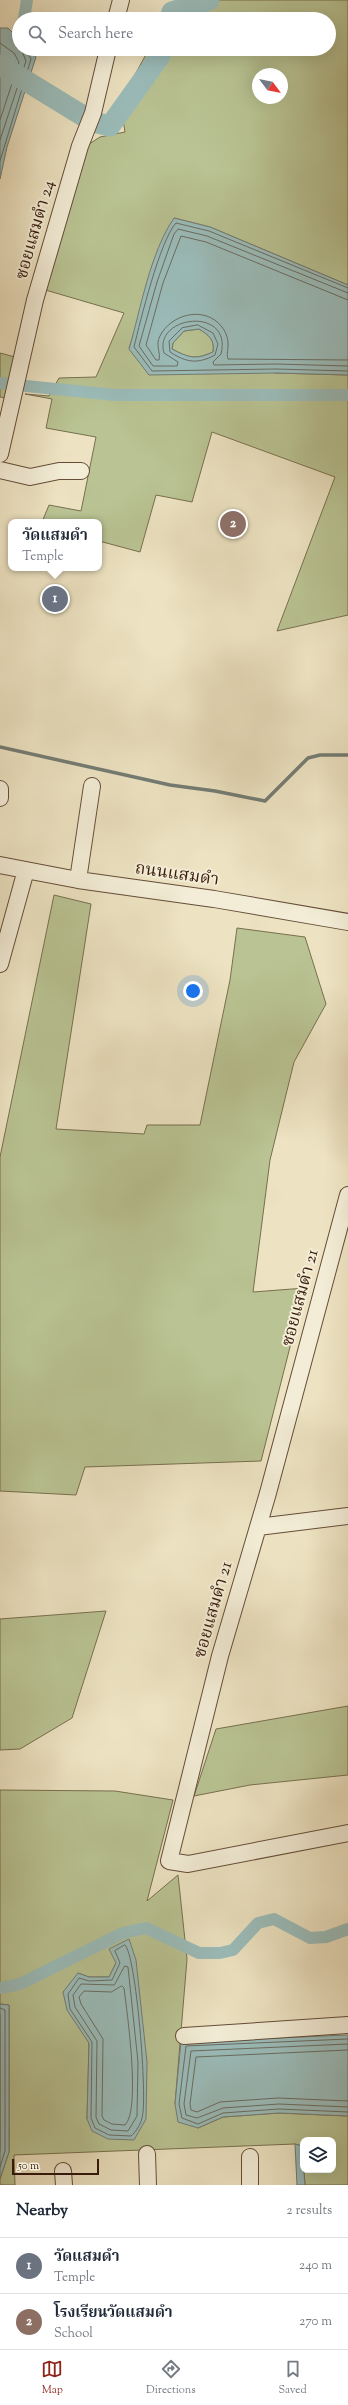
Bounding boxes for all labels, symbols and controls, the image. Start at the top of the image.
search box [12,12,336,56]
icon: search [26,23,48,45]
text: Search here [58,24,133,45]
north arrow [252,68,288,104]
street label: ซอยแสมดำ 24 [10,177,62,283]
pin: 2 [220,509,246,539]
popup [8,519,102,571]
text: วัดแสมดำ [22,526,88,547]
text: Temple [22,548,64,566]
pin: 1 [42,584,68,614]
street label: ถนนแสมดำ [133,857,221,893]
your location [183,981,203,1001]
street label: ซอยแสมดำ 21 [277,1247,326,1349]
street label: ซอยแสมดำ 21 [189,1559,239,1661]
map controls [300,2137,336,2173]
button: layers [300,2137,336,2173]
scale bar [12,2157,99,2176]
text: 50 m [18,2158,39,2174]
text: Nearby [16,2199,68,2223]
text: 2 results [287,2202,332,2220]
text: วัดแสมดำ [54,2247,120,2268]
text: 1 [27,2257,31,2275]
text: 240 m [299,2257,332,2275]
text: Temple [54,2269,95,2287]
text: โรงเรียนวัดแสมดำ [54,2303,173,2324]
text: 2 [26,2313,32,2331]
text: 270 m [299,2313,332,2331]
text: School [54,2325,93,2343]
tab: Map [41,2358,63,2398]
tab: Directions [146,2358,196,2398]
tab: Saved [278,2358,307,2398]

